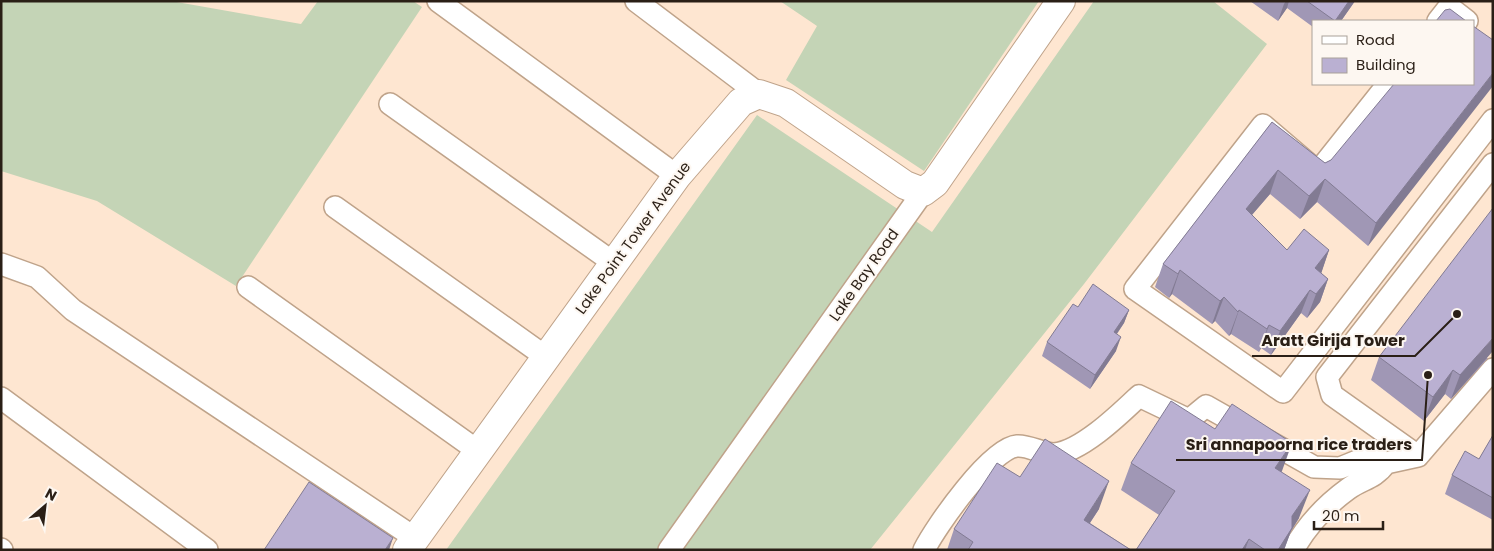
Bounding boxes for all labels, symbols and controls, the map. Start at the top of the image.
legend [1312,20,1474,85]
text: Road [1356,29,1395,50]
text: Building [1356,54,1416,75]
street label: Lake Point Tower Avenue [570,157,695,318]
street label: Lake Bay Road [824,224,903,325]
callout: Aratt Girija Tower [1252,325,1415,356]
text: Aratt Girija Tower [1261,329,1405,352]
callout: Sri annapoorna rice traders [1176,429,1422,460]
text: Sri annapoorna rice traders [1186,433,1412,456]
north arrow [20,481,70,531]
text: N [42,483,60,506]
scale bar [1314,498,1383,530]
text: 20 m [1322,505,1360,526]

